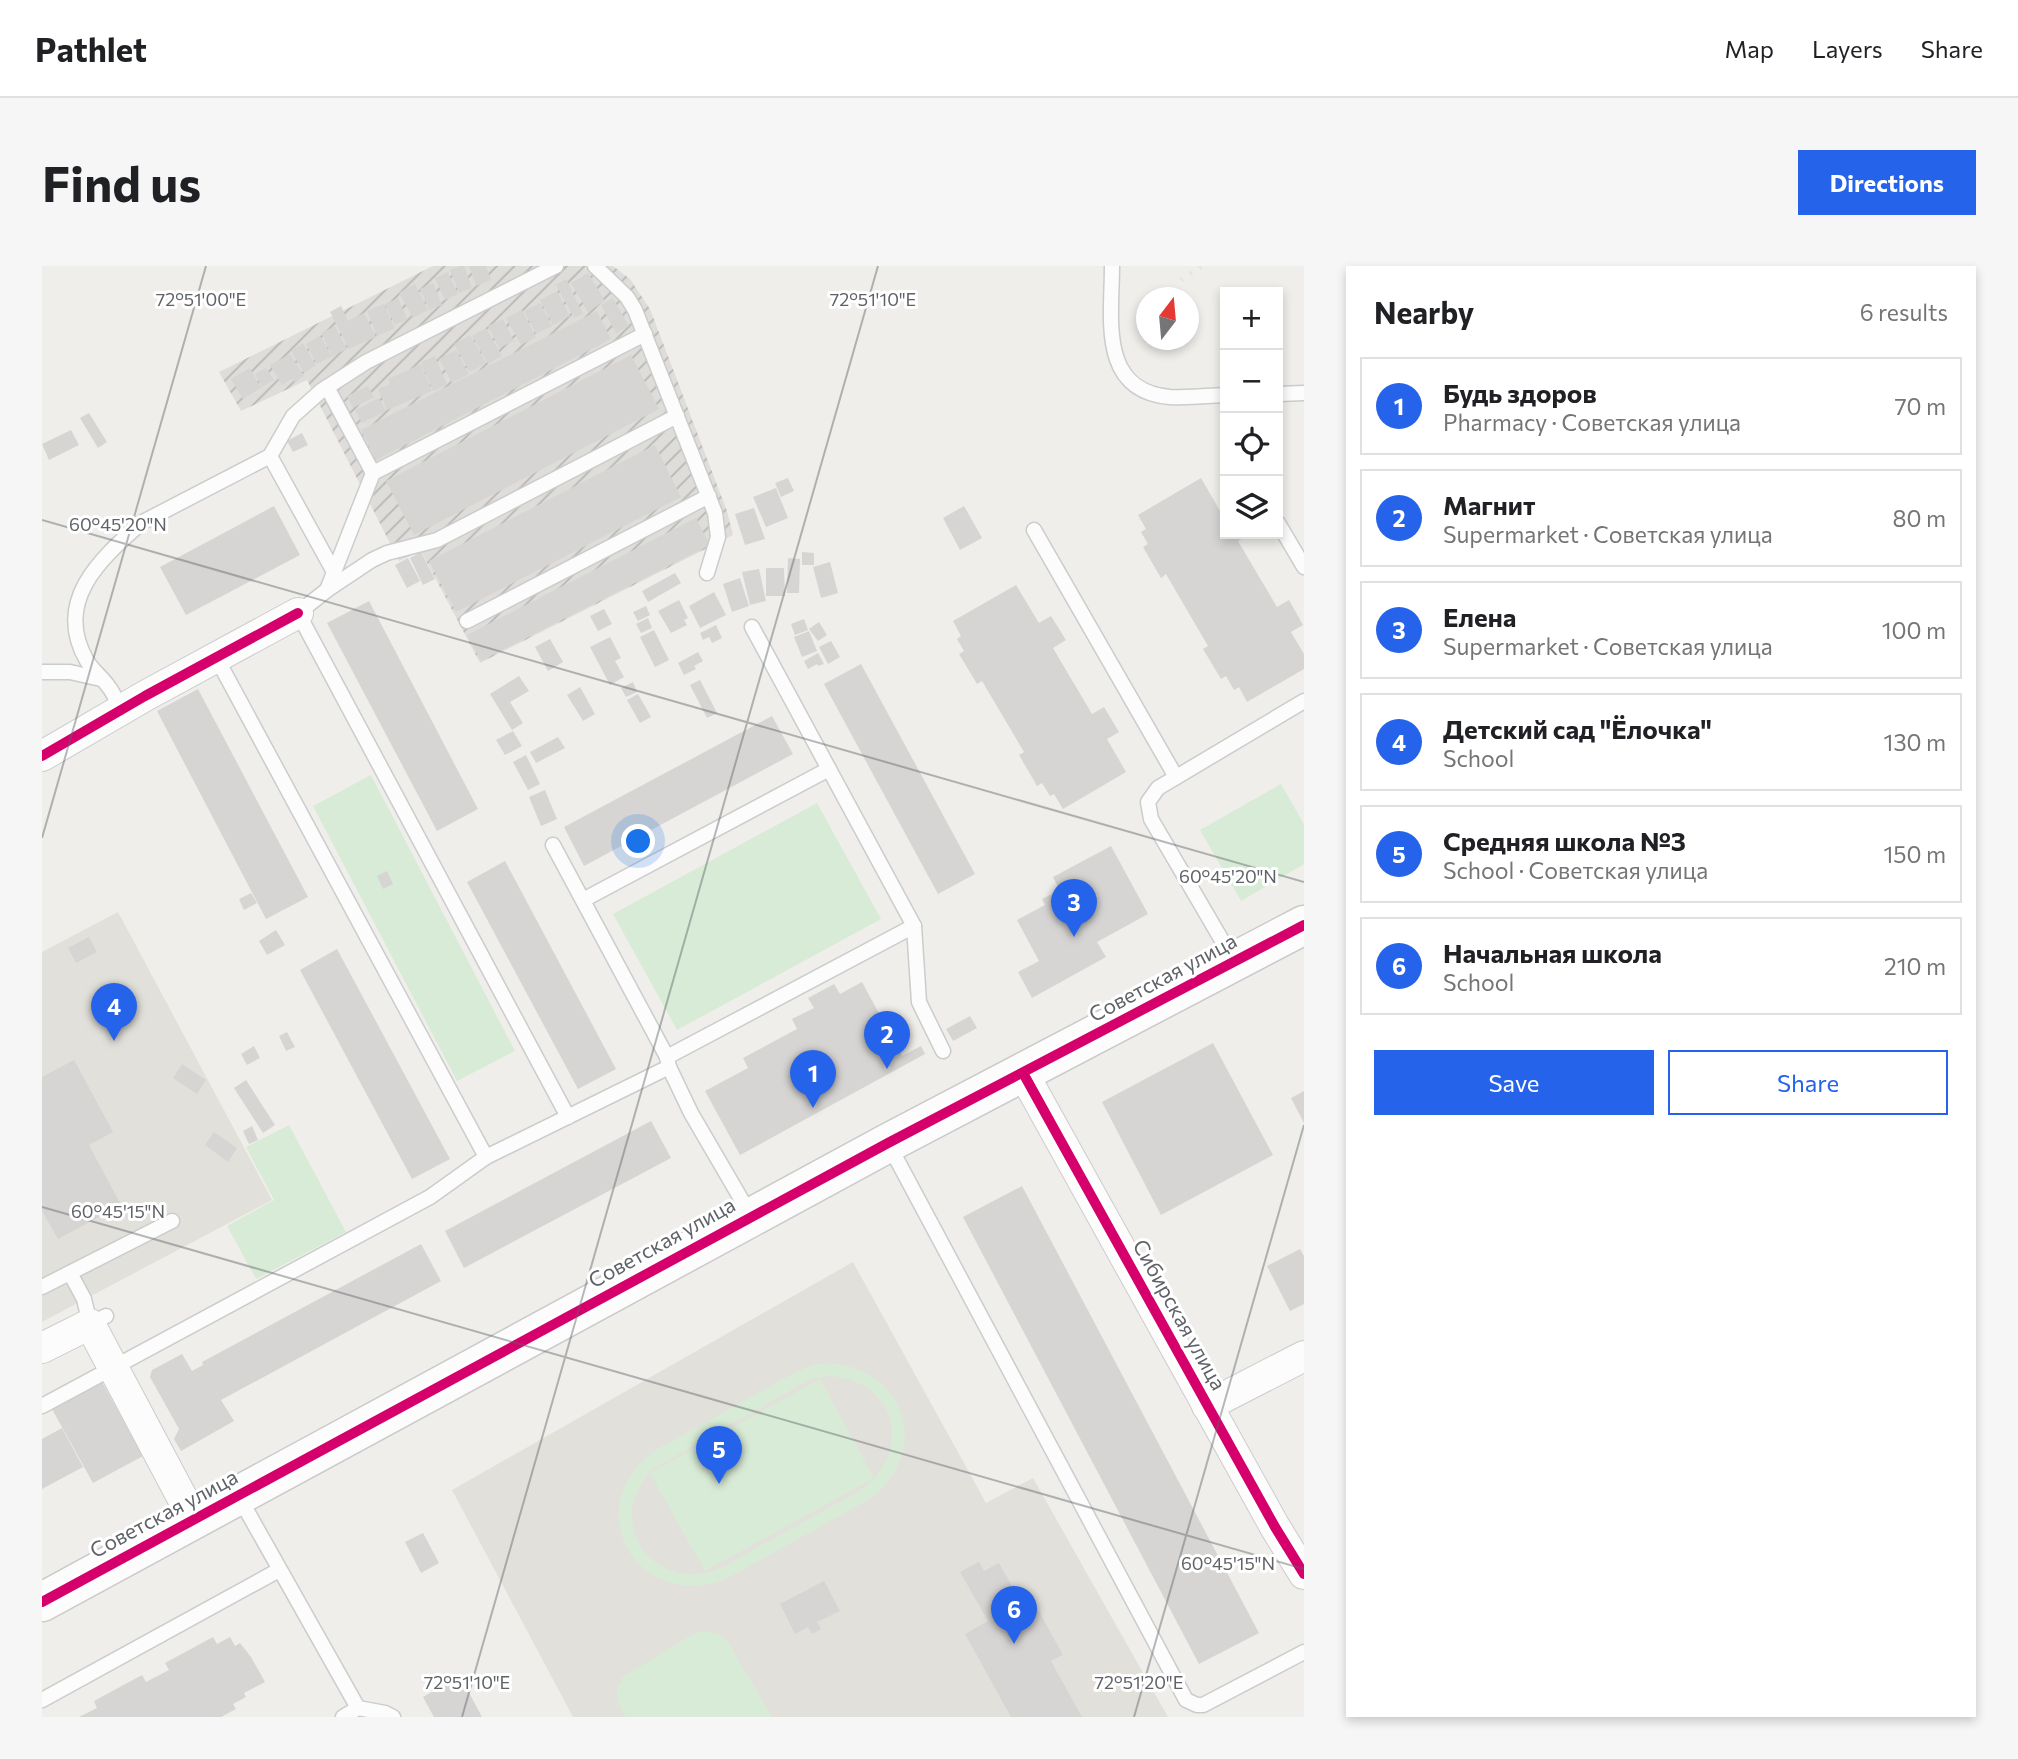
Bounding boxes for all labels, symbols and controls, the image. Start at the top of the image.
text: Pathlet [35,28,147,69]
text: Map [1725,34,1774,63]
text: Layers [1812,34,1883,63]
text: Share [1921,34,1983,63]
button: Directions [1798,150,1976,215]
text: Find us [42,152,201,212]
north arrow [1136,287,1199,350]
map controls [1220,287,1283,539]
button: + [1220,287,1283,350]
text: 72°51'00"E [156,288,246,310]
text: 72°51'10"E [830,288,916,310]
text: Nearby [1374,293,1474,330]
text: 6 results [1860,298,1948,326]
button: − [1220,350,1283,413]
text: Будь здоров [1443,377,1597,408]
text: 1 [1394,392,1404,420]
text: 70 m [1894,392,1946,420]
text: Pharmacy · Советская улица [1443,408,1741,436]
button: locate [1220,413,1283,476]
button: layers [1220,476,1283,539]
text: Магнит [1443,489,1536,520]
text: 2 [1392,504,1406,532]
text: 80 m [1893,504,1946,532]
text: 60°45'20"N [69,513,167,535]
text: Supermarket · Советская улица [1443,520,1773,548]
text: Елена [1443,601,1516,632]
text: 3 [1392,616,1406,644]
text: 100 m [1882,616,1946,644]
text: Supermarket · Советская улица [1443,632,1773,660]
text: Детский сад "Ёлочка" [1443,713,1712,744]
text: 4 [1392,728,1406,756]
text: 130 m [1884,728,1946,756]
text: School [1443,744,1514,772]
your location [621,824,655,858]
text: Средняя школа №3 [1443,825,1686,856]
text: 5 [1392,840,1406,868]
text: 150 m [1883,840,1946,868]
text: School · Советская улица [1443,856,1708,884]
text: 60°45'20"N [1179,865,1277,887]
pin: 3 [1051,879,1097,937]
street label: Советская улица [1084,927,1241,1026]
text: Начальная школа [1443,937,1662,968]
text: 6 [1392,952,1406,980]
text: 210 m [1884,952,1946,980]
text: School [1443,968,1514,996]
pin: 4 [91,983,137,1041]
pin: 2 [864,1011,910,1069]
pin: 1 [790,1050,836,1108]
button: Save [1374,1050,1654,1115]
button: Share [1668,1050,1948,1115]
street label: Советская улица [584,1191,739,1292]
text: 60°45'15"N [71,1200,165,1222]
street label: Сибирская улица [1129,1235,1232,1394]
pin: 5 [696,1426,742,1484]
street label: Советская улица [85,1463,242,1562]
text: 60°45'15"N [1181,1552,1275,1574]
pin: 6 [991,1586,1037,1644]
text: 72°51'10"E [424,1671,510,1693]
text: 72°51'20"E [1095,1671,1183,1693]

